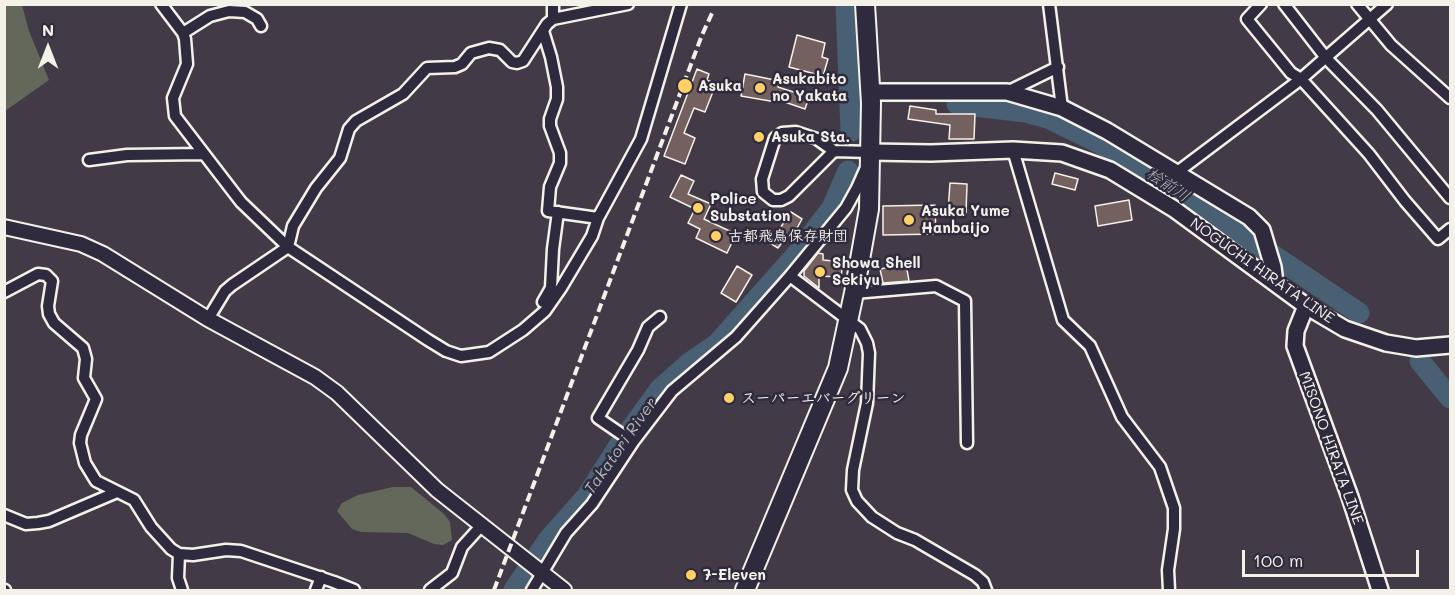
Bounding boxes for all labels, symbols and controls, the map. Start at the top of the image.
north arrow [18,18,78,78]
text: N [42,19,54,40]
place label: Asukabito no Yakata [772,70,847,105]
marker: Asuka [676,77,694,95]
place label: Asuka [698,77,742,95]
marker: Asukabito no Yakata [753,81,767,95]
place label: Asuka Sta. [771,128,850,146]
marker: Asuka Sta. [752,130,766,144]
water label: 桧前川 [1143,164,1193,206]
place label: Police Substation [710,190,790,225]
marker: Police Substation [691,201,705,215]
place label: Asuka Yume Hanbaijo [921,202,1010,237]
marker: Asuka Yume Hanbaijo [902,213,916,227]
street label: NOGUCHI HIRATA LINE [1186,214,1338,328]
place label: 古都飛鳥保存財団 [728,227,848,245]
marker: 古都飛鳥保存財団 [709,229,723,243]
place label: Showa Shell Sekiyu [832,254,921,289]
marker: Showa Shell Sekiyu [813,265,827,279]
street label: MISONO HIRATA LINE [1295,369,1367,527]
place label: スーパーエバーグリーン [741,389,905,407]
marker: スーパーエバーグリーン [722,391,736,405]
water label: Takatori River [581,394,661,498]
scale bar [1245,538,1422,576]
text: 100 m [1253,548,1303,572]
place label: 7-Eleven [703,566,766,584]
marker: 7-Eleven [684,568,698,582]

